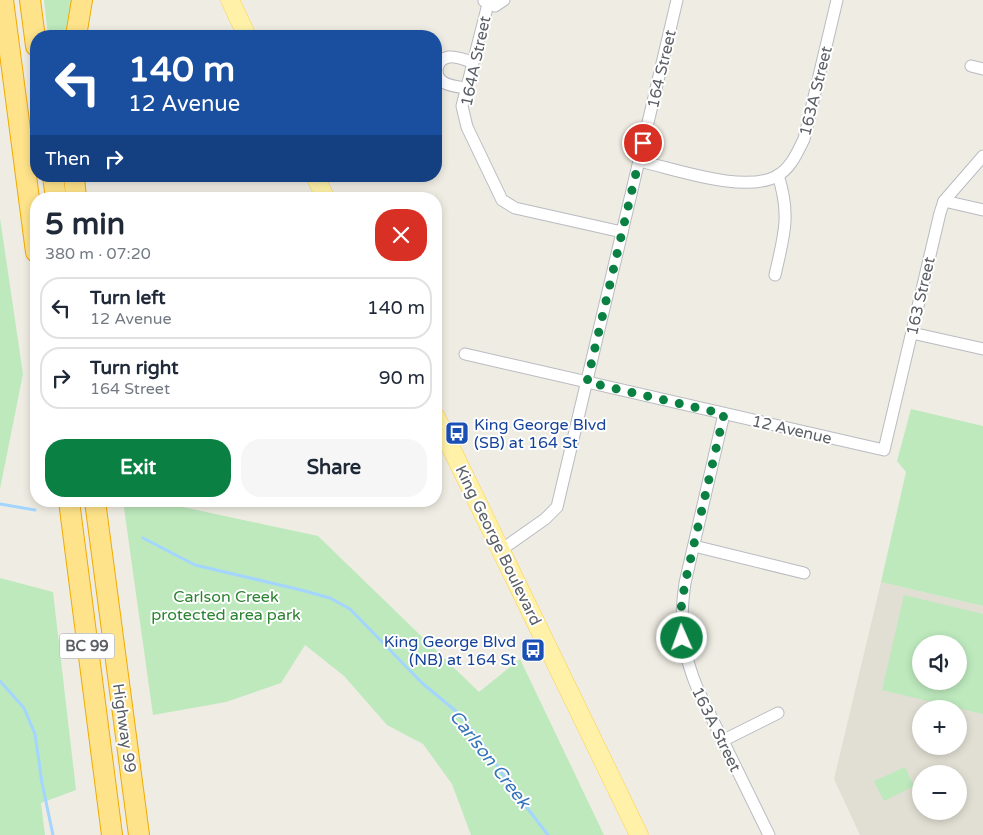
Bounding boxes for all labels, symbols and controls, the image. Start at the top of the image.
street label: 164A Street [457,14,495,108]
street label: 164 Street [643,28,681,110]
street label: 163A Street [795,44,837,138]
text: 140 m [128,49,235,91]
icon: left [45,50,110,115]
text: 12 Avenue [128,91,240,117]
pin [622,122,664,164]
icon: arrive [629,129,657,157]
icon: right [100,145,128,173]
text: Then [45,148,90,170]
text: 5 min [45,206,125,243]
button: close [375,209,427,261]
text: 380 m · 07:20 [45,244,151,264]
street label: 163 Street [902,255,940,337]
text: Turn left [90,287,166,309]
icon: left [47,294,75,322]
text: 140 m [367,297,425,319]
text: 12 Avenue [90,309,172,329]
text: Turn right [90,357,178,379]
icon: right [47,364,75,392]
text: 90 m [379,367,425,389]
text: 164 Street [90,379,170,399]
street label: 12 Avenue [750,411,834,449]
place label: King George Blvd (SB) at 164 St [474,415,606,453]
bus stop icon: King George Blvd (SB) at 164 St [444,420,470,446]
button: Exit [45,439,231,497]
button: Share [241,439,427,497]
street label: King George Boulevard [451,462,546,629]
park label: Carlson Creek protected area park [151,587,301,625]
position arrow [655,611,707,663]
place label: King George Blvd (NB) at 164 St [384,632,516,670]
road number: BC 99 [59,634,114,658]
map controls [912,635,967,820]
button: sound [912,635,967,690]
bus stop icon: King George Blvd (NB) at 164 St [520,637,546,663]
street label: Highway 99 [108,682,140,774]
street label: 163A Street [687,684,745,775]
button: + [912,700,967,755]
water label: Carlson Creek [445,706,536,813]
button: − [912,765,967,820]

